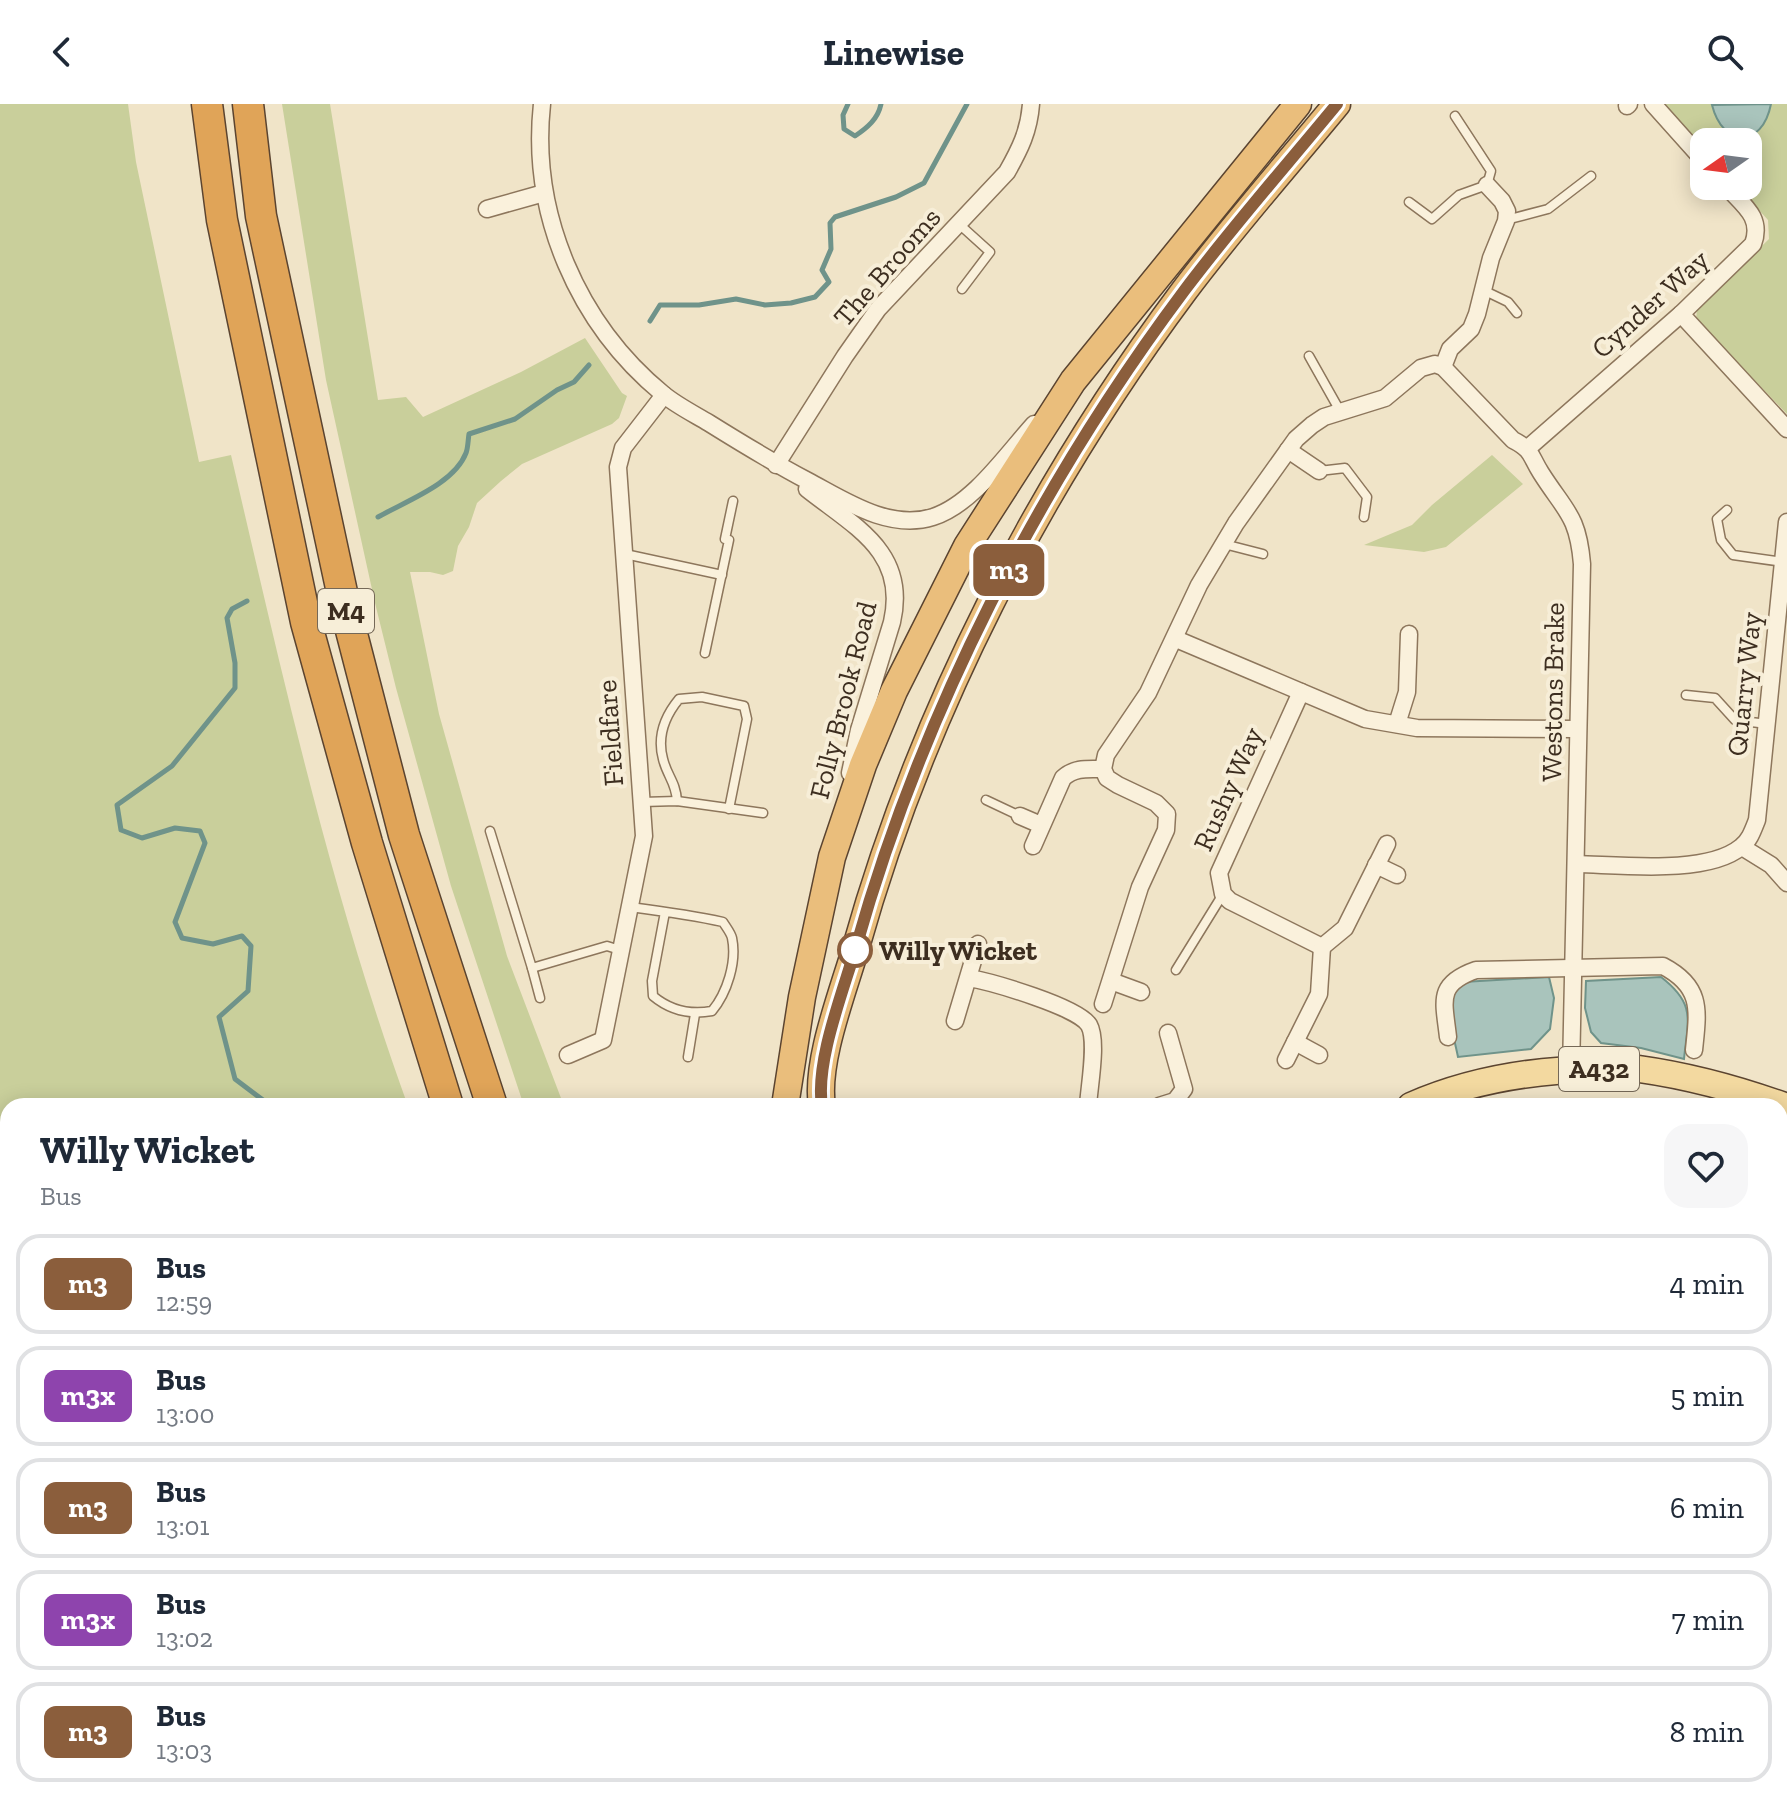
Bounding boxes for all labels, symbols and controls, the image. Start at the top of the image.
icon: back [40,30,84,74]
icon: search [1703,30,1747,74]
text: Linewise [823,31,964,74]
north arrow [1690,128,1762,200]
map controls [1690,128,1762,200]
street label: The Brooms [827,201,947,333]
street label: Cynder Way [1585,242,1716,365]
line badge: m3 [973,544,1045,596]
text: m3 [989,553,1029,586]
road number: M4 [318,589,374,633]
street label: Folly Brook Road [802,598,884,802]
street label: Westons Brake [1535,602,1571,782]
street label: Quarry Way [1720,610,1768,758]
street label: Fieldfare [590,679,630,787]
street label: Rushy Way [1186,722,1270,856]
marker: Willy Wicket [838,933,872,967]
place label: Willy Wicket [879,934,1038,967]
road number: A432 [1559,1047,1639,1091]
button: heart [1664,1124,1748,1208]
text: Willy Wicket [40,1127,254,1173]
text: Bus [40,1180,82,1212]
text: Bus [156,1250,206,1286]
text: 4 min [1670,1266,1744,1302]
text: m3 [68,1267,108,1300]
text: 12:59 [156,1286,212,1318]
text: Bus [156,1362,206,1398]
text: 5 min [1670,1378,1744,1414]
text: m3x [61,1379,115,1412]
text: 13:00 [156,1398,215,1430]
text: Bus [156,1474,206,1510]
text: 6 min [1670,1490,1744,1526]
text: m3 [68,1491,108,1524]
text: 13:01 [156,1510,210,1542]
text: Bus [156,1586,206,1622]
text: 7 min [1672,1602,1744,1638]
text: m3x [61,1603,115,1636]
text: 13:02 [156,1622,213,1654]
text: Bus [156,1698,206,1734]
text: 8 min [1670,1714,1744,1750]
text: m3 [68,1715,108,1748]
text: 13:03 [156,1734,212,1766]

